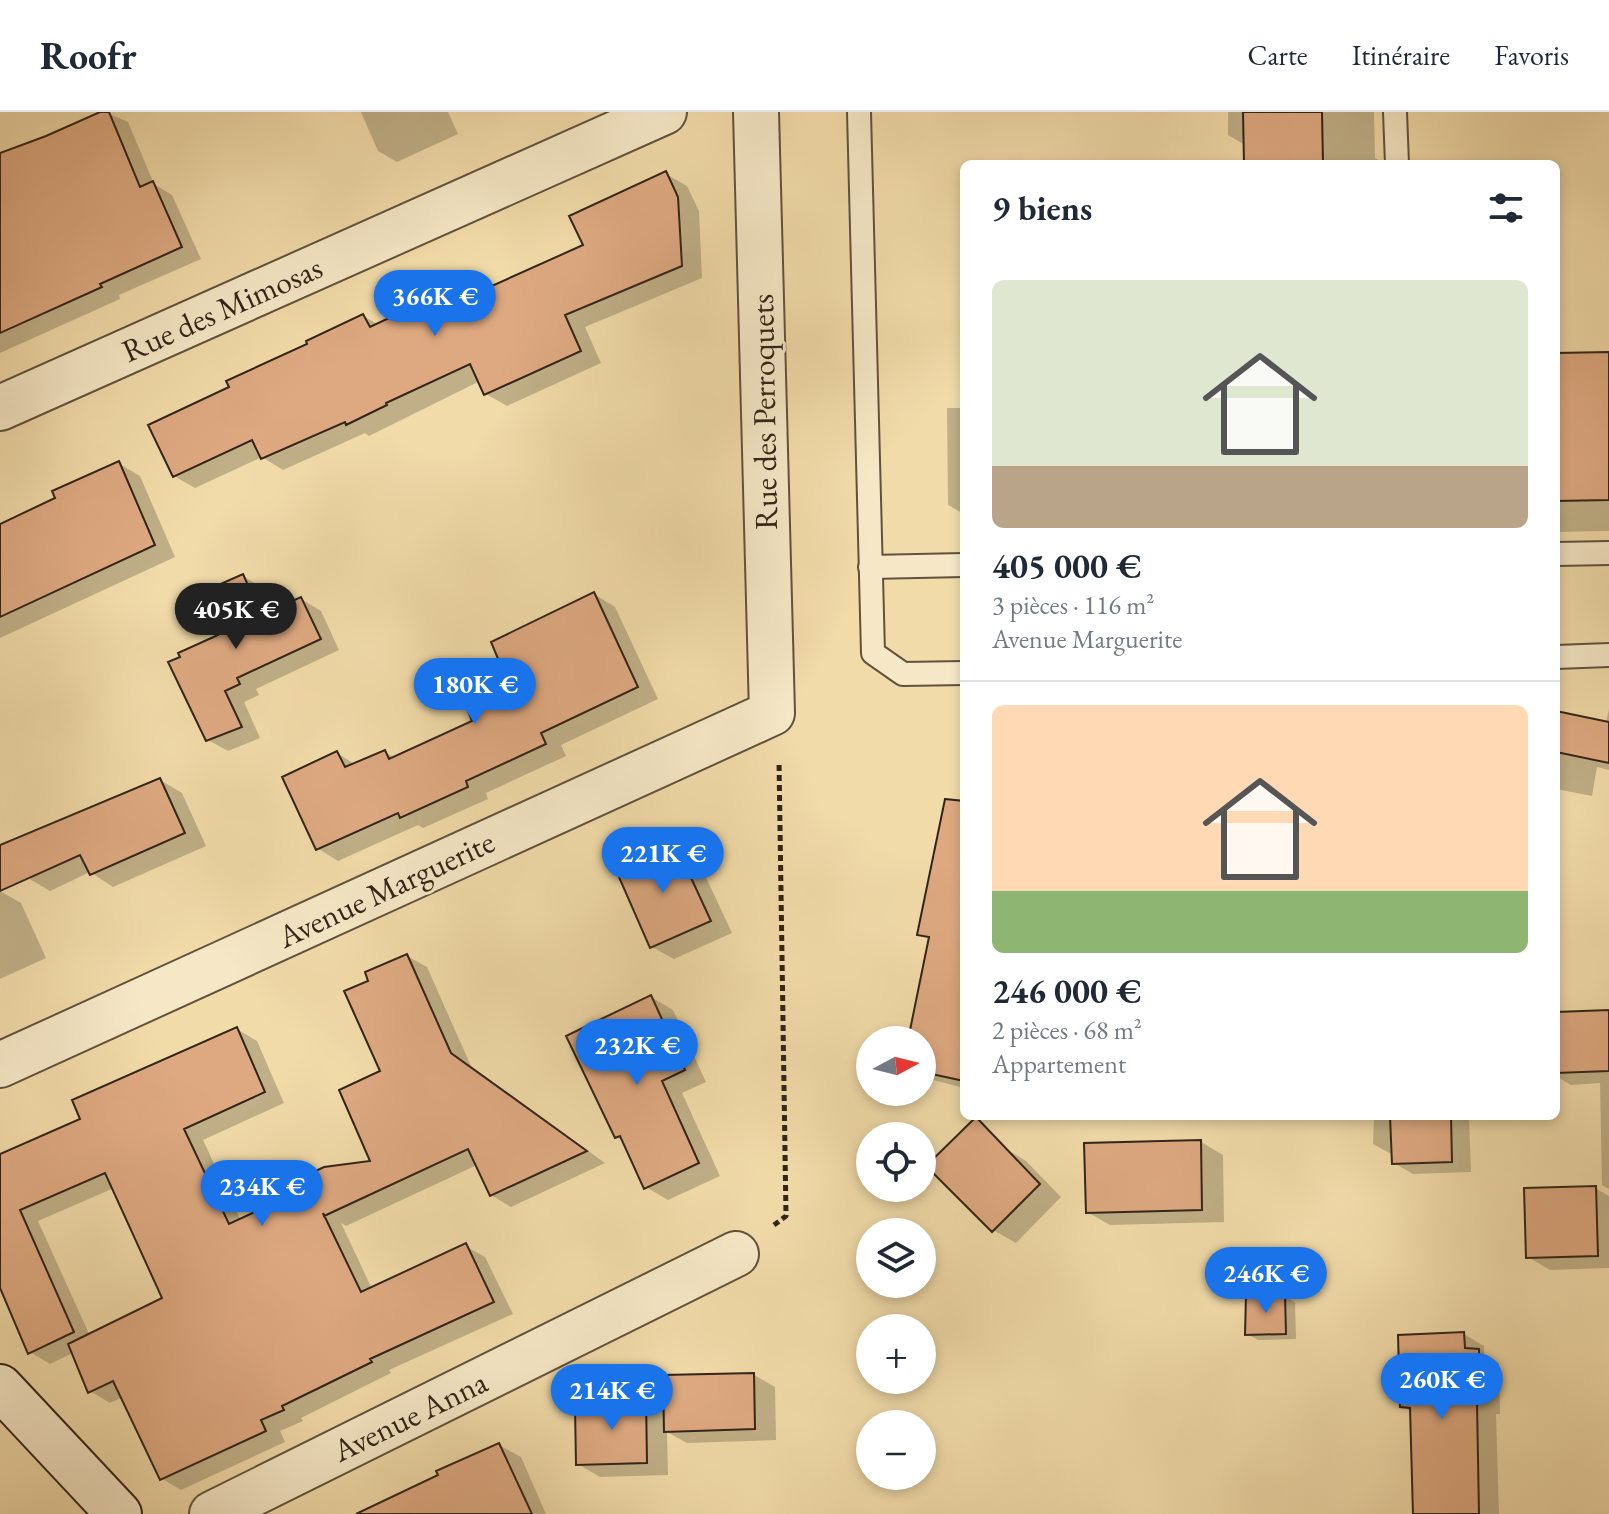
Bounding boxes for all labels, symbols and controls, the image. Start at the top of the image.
text: Roofr [40,31,137,80]
text: Carte [1248,37,1308,73]
text: Itinéraire [1352,37,1450,73]
text: Favoris [1494,37,1569,73]
text: 9 biens [992,186,1092,230]
icon: filters [1484,186,1528,230]
street label: Rue des Mimosas [115,246,329,372]
pin: 366K € [370,270,500,338]
text: 366K € [392,279,478,313]
street label: Rue des Perroquets [741,294,787,530]
icon: home [1188,332,1332,476]
text: 405 000 € [992,544,1141,588]
pin: 405K € [171,583,301,651]
text: 3 pièces · 116 m² [992,588,1154,622]
text: 405K € [193,592,279,626]
text: Avenue Marguerite [992,622,1182,656]
pin: 180K € [410,658,540,726]
text: 180K € [432,667,518,701]
icon: home [1188,757,1332,901]
street label: Avenue Marguerite [270,820,501,958]
pin: 221K € [598,827,728,895]
text: 221K € [620,836,706,870]
text: 246 000 € [992,969,1141,1013]
text: 2 pièces · 68 m² [992,1013,1142,1047]
pin: 232K € [572,1019,702,1087]
north arrow [856,1026,936,1106]
map controls [856,1026,936,1490]
text: 232K € [594,1028,680,1062]
text: Appartement [992,1047,1126,1081]
button: locate [856,1122,936,1202]
pin: 234K € [197,1160,327,1228]
text: 234K € [219,1169,305,1203]
button: layers [856,1218,936,1298]
pin: 246K € [1201,1247,1331,1315]
text: 246K € [1223,1256,1309,1290]
button: + [856,1314,936,1394]
pin: 260K € [1377,1353,1507,1421]
street label: Avenue Anna [325,1360,494,1472]
text: 260K € [1399,1362,1485,1396]
pin: 214K € [547,1364,677,1432]
text: 214K € [569,1373,655,1407]
button: − [856,1410,936,1490]

